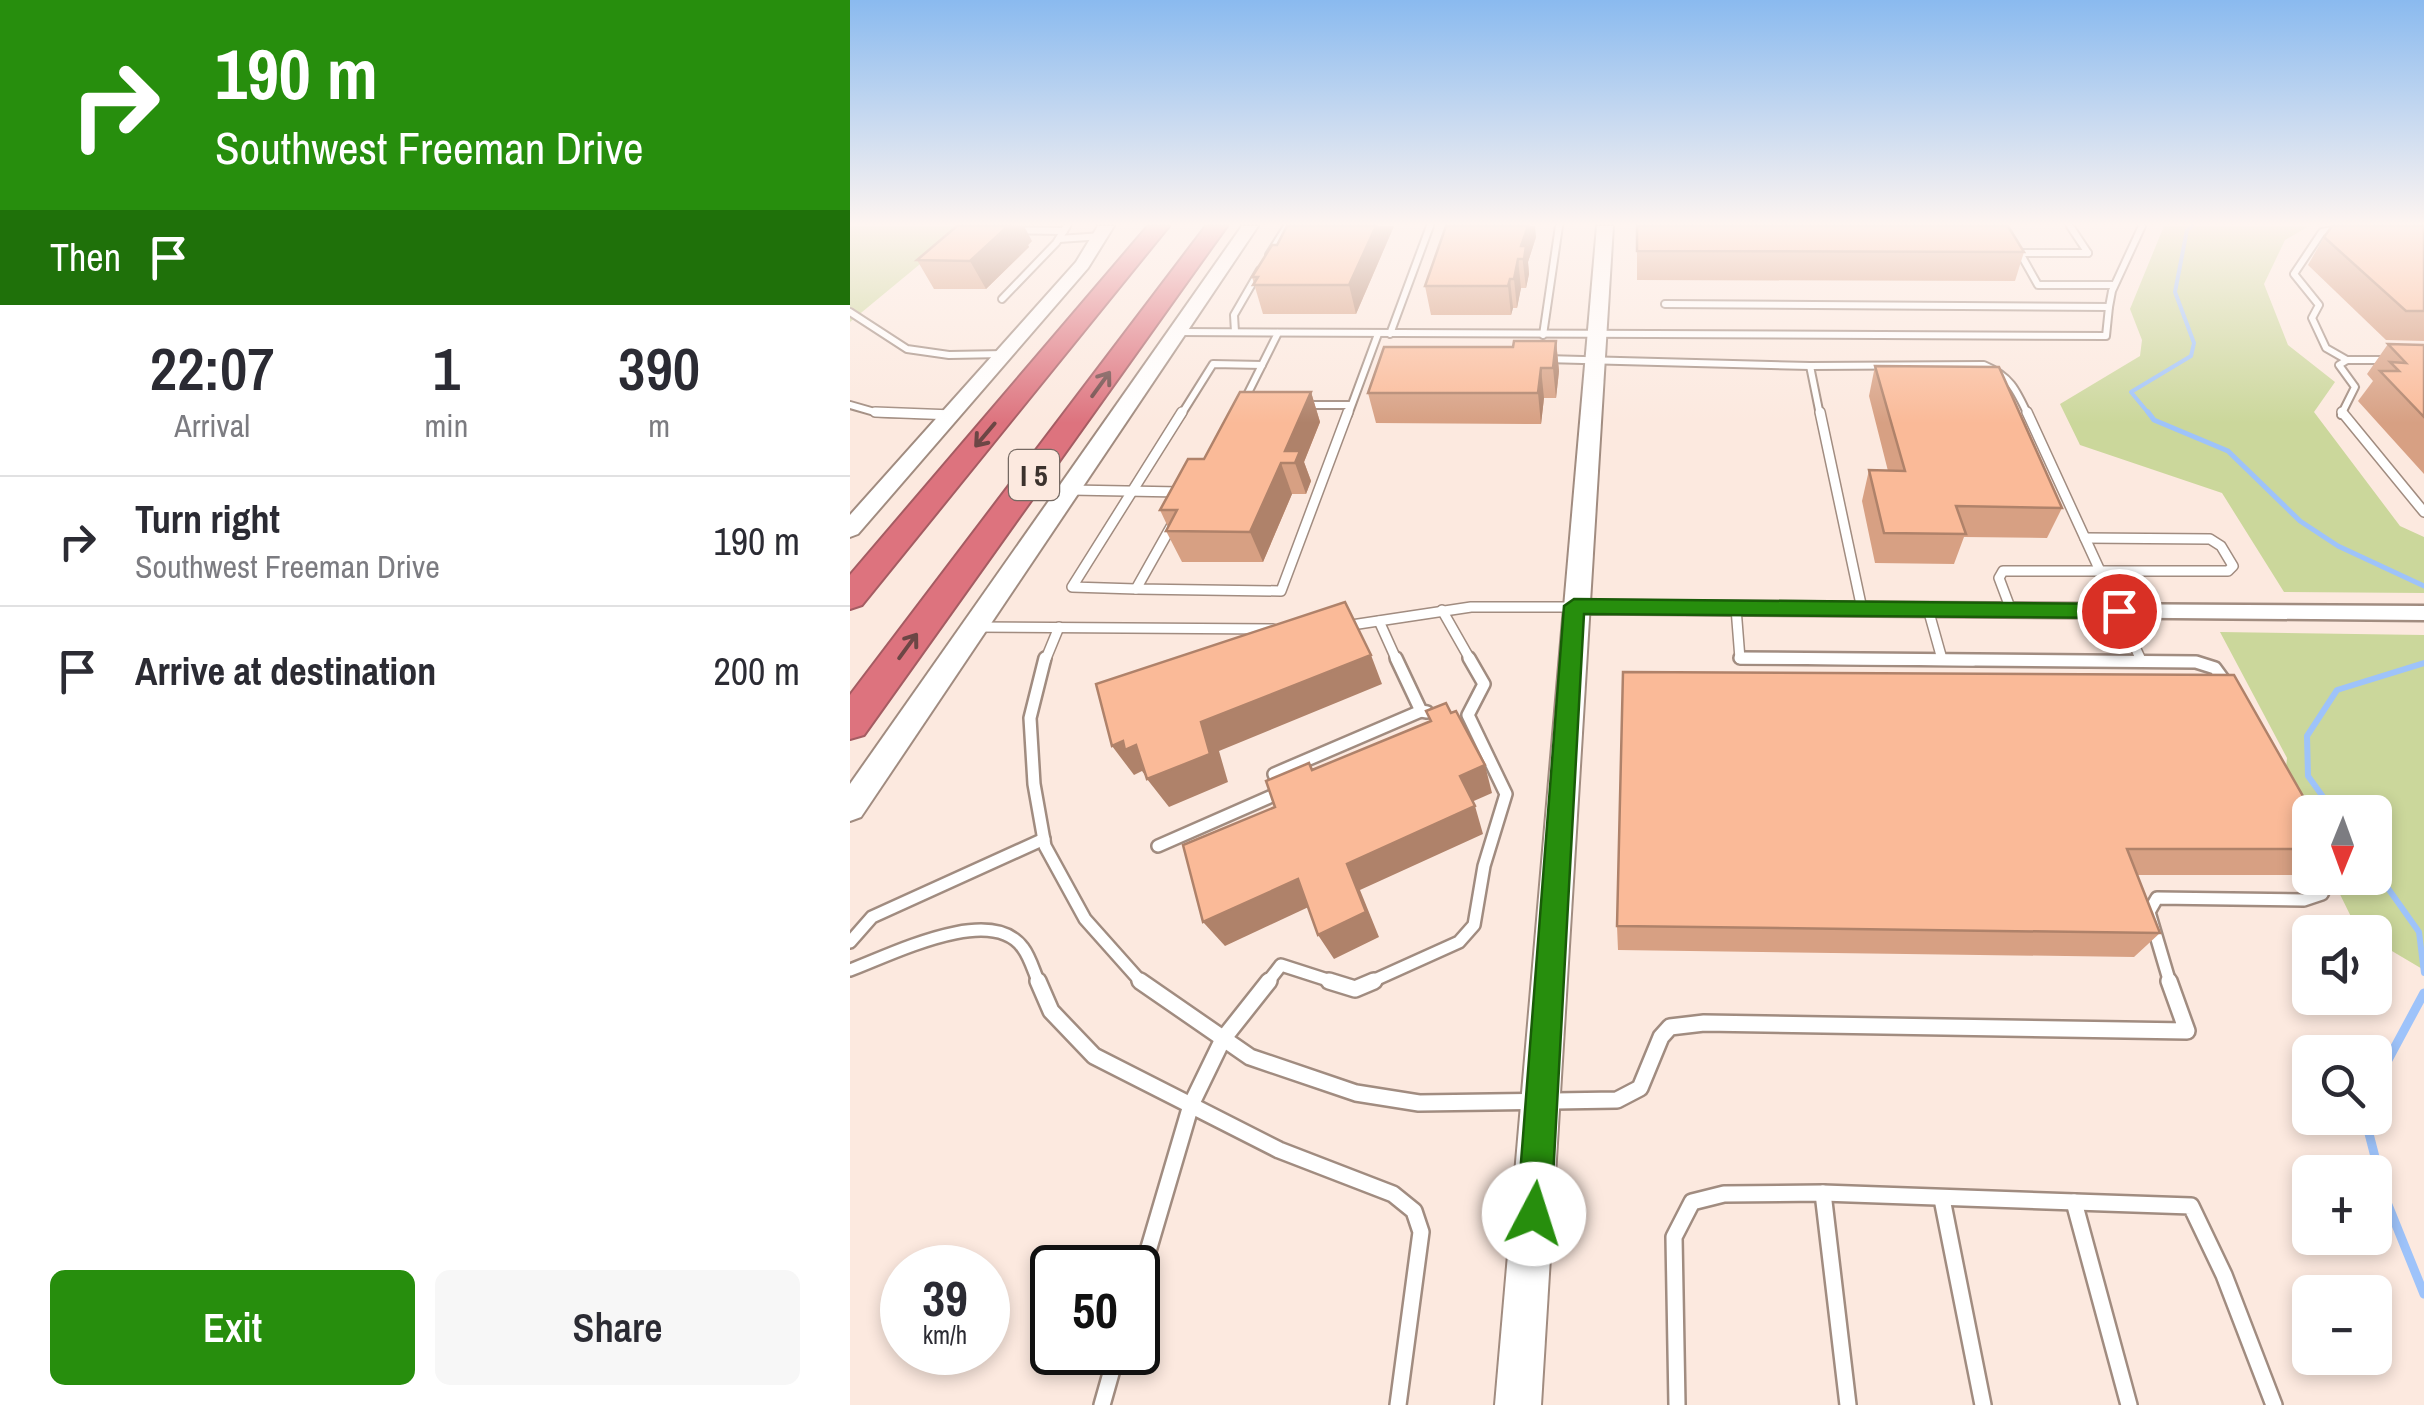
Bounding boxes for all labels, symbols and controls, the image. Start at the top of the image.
text: 190 m [215,27,378,121]
icon: right [50,40,180,170]
text: Southwest Freeman Drive [215,117,644,178]
icon: arrive [141,230,196,285]
text: Then [50,232,121,283]
text: 22:07 [150,328,275,409]
text: 1 [433,328,460,409]
text: 390 [618,328,700,409]
one-way arrow [1090,371,1111,398]
text: Arrival [174,404,250,447]
text: min [425,404,468,447]
text: m [648,404,670,447]
one-way arrow [974,422,996,448]
road number: I 5 [1009,450,1059,500]
text: Turn right [135,494,280,545]
icon: right [50,514,105,569]
text: 190 m [713,516,800,567]
text: Southwest Freeman Drive [135,545,440,588]
pin [2077,569,2162,654]
icon: arrive [2092,584,2147,639]
one-way arrow [897,633,918,660]
icon: arrive [50,644,105,699]
text: Arrive at destination [135,646,436,697]
text: 200 m [713,646,800,697]
north arrow [2292,795,2392,895]
map controls [2292,795,2392,1375]
button: sound [2292,915,2392,1015]
button: search [2292,1035,2392,1135]
button: + [2292,1155,2392,1255]
position arrow [1482,1162,1586,1266]
speed limit sign: 50 [1030,1245,1160,1375]
text: 39 [922,1264,968,1332]
button: Exit [50,1270,415,1385]
button: Share [435,1270,800,1385]
button: − [2292,1275,2392,1375]
text: km/h [923,1318,967,1352]

